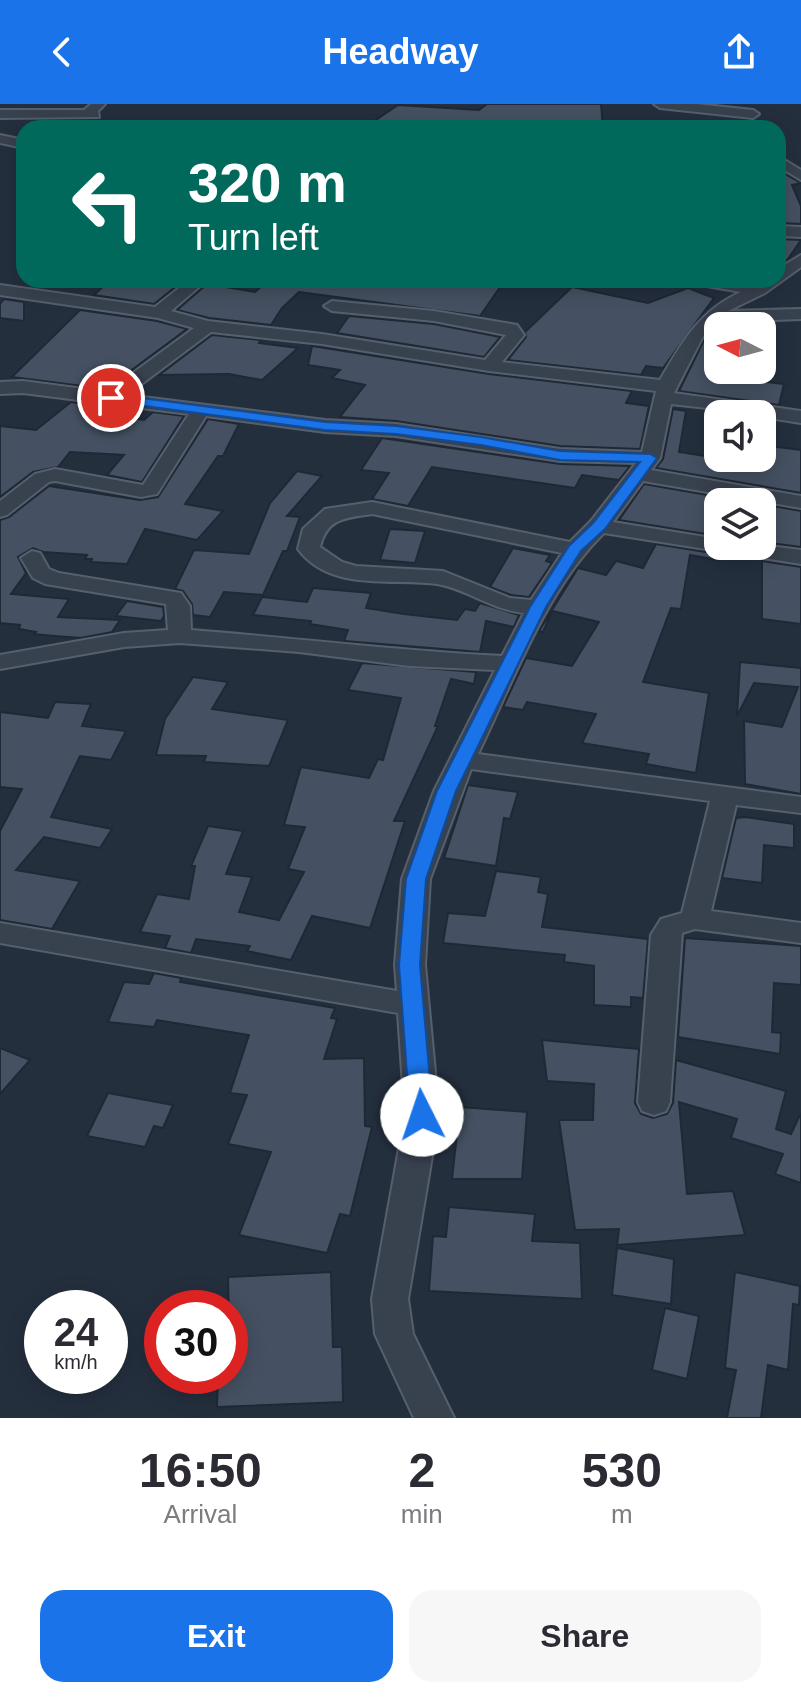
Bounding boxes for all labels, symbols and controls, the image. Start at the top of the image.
icon: back [40,30,84,74]
icon: share [717,30,761,74]
text: Headway [322,31,479,72]
text: 320 m [188,151,347,214]
icon: left [56,152,160,256]
text: Turn left [188,217,319,258]
north arrow [704,312,776,384]
map controls [704,312,776,560]
pin [77,364,145,432]
icon: arrive [89,376,133,420]
button: sound [704,400,776,472]
button: layers [704,488,776,560]
position arrow [380,1073,464,1157]
speed limit sign: 30 [144,1290,248,1394]
text: 24 [54,1310,98,1354]
text: km/h [54,1351,98,1373]
text: 16:50 [139,1444,262,1497]
text: 2 [408,1444,435,1497]
text: 530 [582,1444,662,1497]
text: Arrival [164,1499,237,1529]
text: min [401,1499,443,1529]
text: m [611,1499,633,1529]
button: Exit [40,1590,393,1682]
button: Share [409,1590,761,1682]

